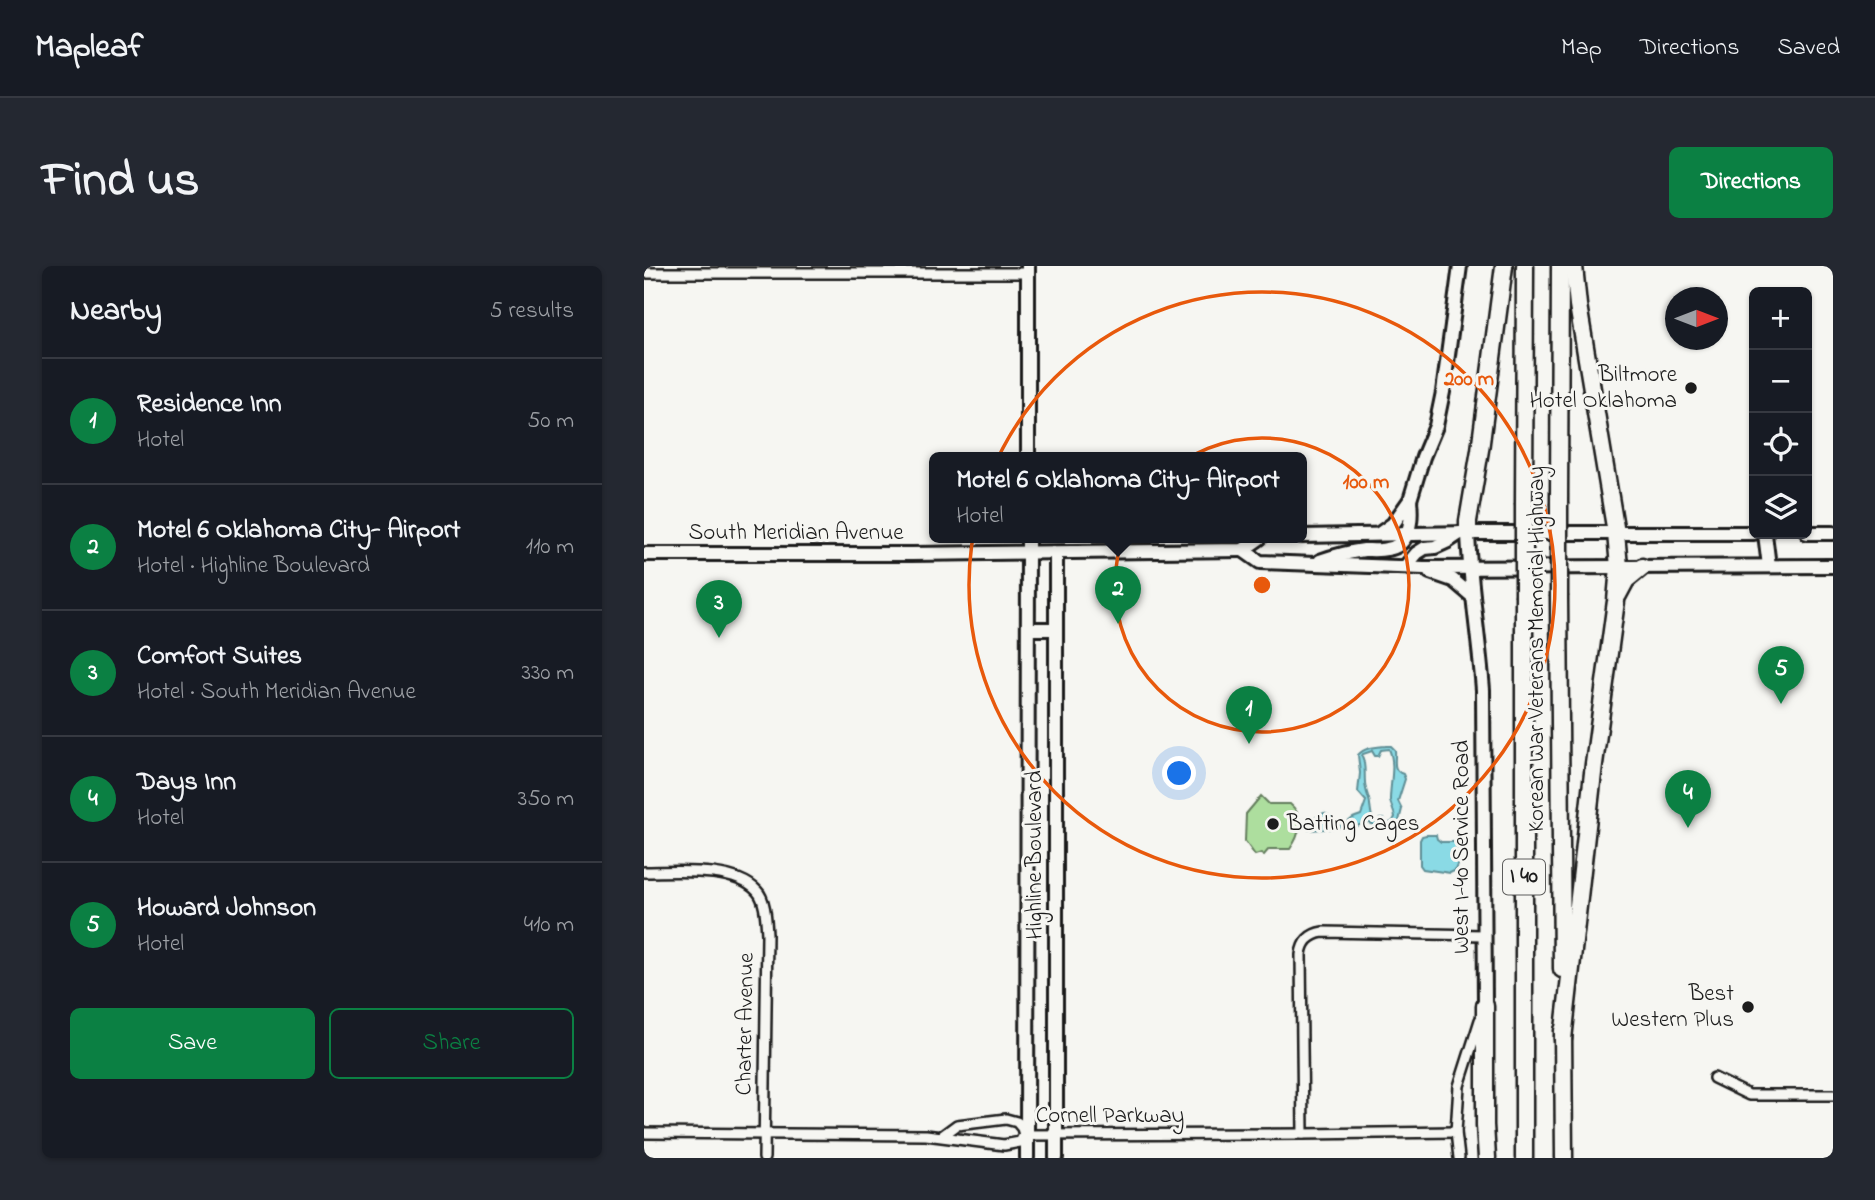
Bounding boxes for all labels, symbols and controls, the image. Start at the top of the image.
text: Mapleaf [35,24,143,72]
text: Map [1561,31,1602,66]
text: Directions [1640,31,1739,66]
text: Saved [1777,31,1840,66]
text: Find us [42,146,199,218]
button: Directions [1669,147,1833,218]
north arrow [1665,287,1728,350]
map controls [1749,287,1812,539]
button: + [1749,287,1812,350]
text: Nearby [70,290,162,334]
text: 5 results [490,295,574,328]
button: − [1749,350,1812,413]
place label: Biltmore Hotel Oklahoma [1529,359,1678,418]
text: 200 m [1443,365,1494,395]
marker: Biltmore Hotel Oklahoma [1683,380,1699,396]
text: Residence Inn [137,386,281,424]
text: 1 [89,405,97,438]
text: 50 m [527,405,574,438]
button: locate [1749,413,1812,476]
text: Hotel [137,424,184,457]
popup [929,452,1307,543]
text: Motel 6 Oklahoma City- Airport [956,462,1280,500]
street label: Korean War Veterans Memorial Highway [1521,466,1556,832]
text: 100 m [1343,468,1389,498]
button: layers [1749,476,1812,539]
text: Hotel [956,500,1003,533]
text: Motel 6 Oklahoma City- Airport [137,512,461,550]
street label: South Meridian Avenue [688,517,904,550]
text: 2 [87,531,99,564]
text: 110 m [526,531,574,564]
text: Hotel · Highline Boulevard [137,550,370,583]
pin: 2 [1095,566,1141,624]
centre of rings [1250,573,1274,597]
pin: 3 [696,580,742,638]
text: Comfort Suites [137,638,302,676]
pin: 5 [1758,646,1804,704]
text: 3 [88,657,98,690]
text: 330 m [521,657,574,690]
text: Hotel · South Meridian Avenue [137,676,416,709]
pin: 1 [1226,686,1272,744]
street label: West I-40 Service Road [1446,740,1479,954]
your location [1162,756,1196,790]
text: Days Inn [137,764,236,802]
street label: Highline Boulevard [1019,770,1053,940]
pin: 4 [1665,770,1711,828]
text: 4 [88,783,98,816]
text: 350 m [518,783,574,816]
text: Hotel [137,802,184,835]
place label: Batting Cages [1286,808,1419,842]
marker: Batting Cages [1265,816,1281,832]
road number: I 40 [1503,860,1545,894]
text: Howard Johnson [137,890,316,928]
text: 5 [86,909,100,942]
text: 410 m [524,909,574,942]
text: Hotel [137,928,184,961]
street label: Charter Avenue [728,952,764,1096]
place label: Best Western Plus [1611,978,1734,1037]
marker: Best Western Plus [1740,999,1756,1015]
button: Save [70,1008,315,1079]
button: Share [329,1008,574,1079]
street label: Cornell Parkway [1036,1100,1184,1135]

